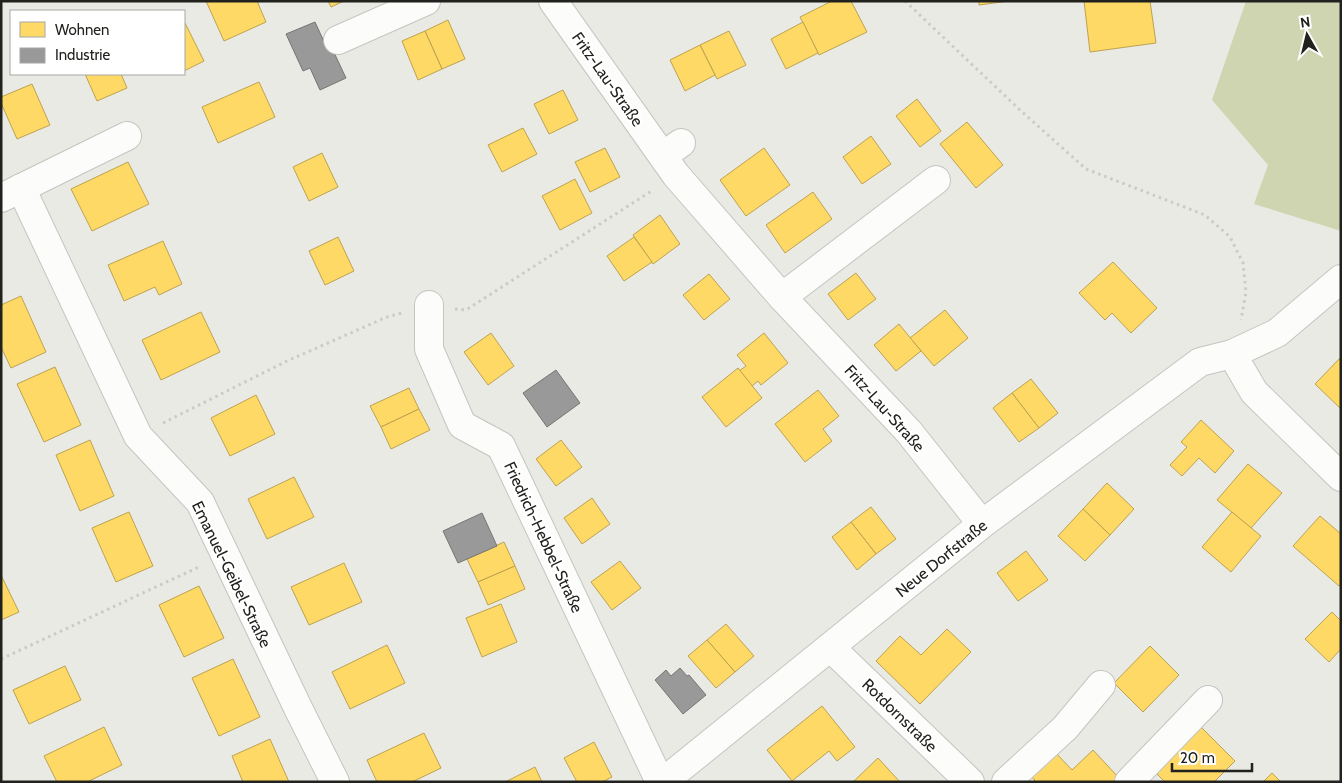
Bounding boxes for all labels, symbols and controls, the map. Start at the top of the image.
legend [10,10,185,75]
north arrow [1282,10,1332,60]
text: N [1299,13,1311,32]
text: Wohnen [55,21,109,39]
street label: Fritz-Lau-Straße [568,29,647,130]
text: Industrie [55,46,110,64]
street label: Fritz-Lau-Straße [841,361,929,456]
street label: Friedrich-Hebbel-Straße [500,459,587,616]
street label: Emanuel-Geibel-Straße [188,498,275,651]
street label: Neue Dorfstraße [892,516,991,601]
street label: Rotdornstraße [858,675,941,756]
scale bar [1172,740,1252,772]
text: 20 m [1180,749,1215,767]

